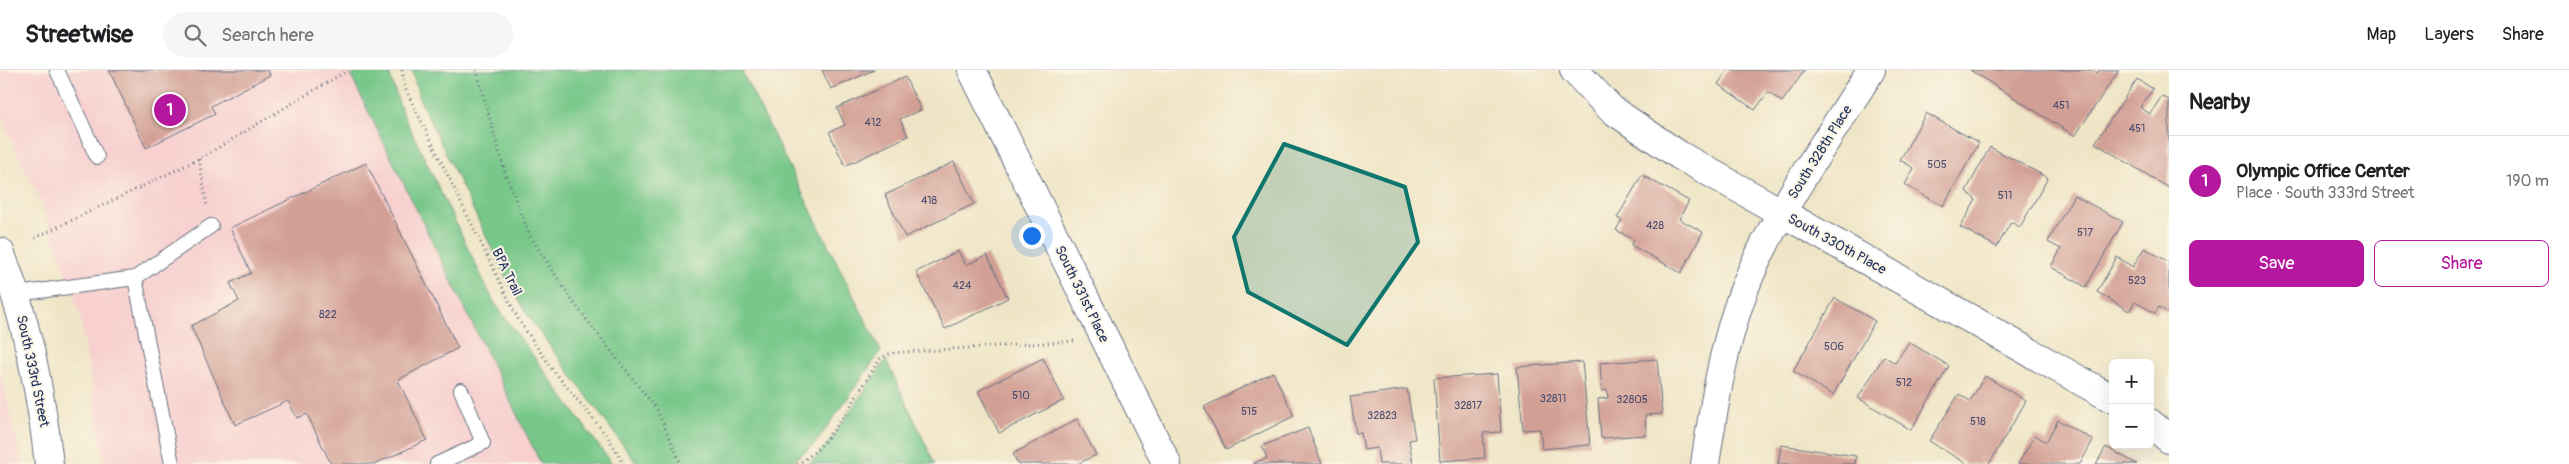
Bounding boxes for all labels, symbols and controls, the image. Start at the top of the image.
search box [163,12,513,57]
text: Streetwise [25,20,133,49]
icon: search [181,21,209,49]
text: Search here [221,23,314,47]
text: Map [2367,23,2396,46]
text: Layers [2424,23,2474,46]
text: Share [2502,23,2544,46]
text: Nearby [2189,89,2250,116]
pin: 1 [154,91,186,129]
house number: 451 [2053,99,2069,112]
street label: South 328th Place [1784,102,1856,202]
house number: 412 [865,116,881,129]
house number: 451 [2129,122,2145,135]
house number: 505 [1927,158,1947,171]
text: Olympic Office Center [2236,159,2410,183]
text: 1 [2202,171,2208,191]
text: 190 m [2506,171,2549,191]
text: Place · South 333rd Street [2236,183,2414,203]
house number: 511 [1998,189,2012,202]
house number: 418 [921,194,938,207]
street label: South 330th Place [1785,210,1889,278]
house number: 428 [1646,219,1664,232]
your location [1019,223,1045,249]
house number: 517 [2077,226,2093,239]
button: Save [2189,240,2364,287]
button: Share [2374,240,2549,287]
street label: South 331st Place [1051,243,1113,345]
street label: BPA Trail [488,245,526,299]
house number: 523 [2128,274,2146,287]
house number: 424 [953,279,972,292]
house number: 822 [319,308,337,321]
street label: South 333rd Street [13,313,53,429]
house number: 506 [1824,340,1844,353]
map controls [2109,359,2154,449]
button: + [2109,359,2154,404]
house number: 512 [1896,376,1912,389]
house number: 510 [1012,389,1030,402]
house number: 32811 [1540,392,1566,405]
house number: 32805 [1616,393,1648,406]
house number: 32817 [1454,399,1482,412]
button: − [2109,404,2154,449]
house number: 515 [1241,405,1257,418]
house number: 32823 [1367,409,1397,422]
house number: 518 [1970,415,1986,428]

